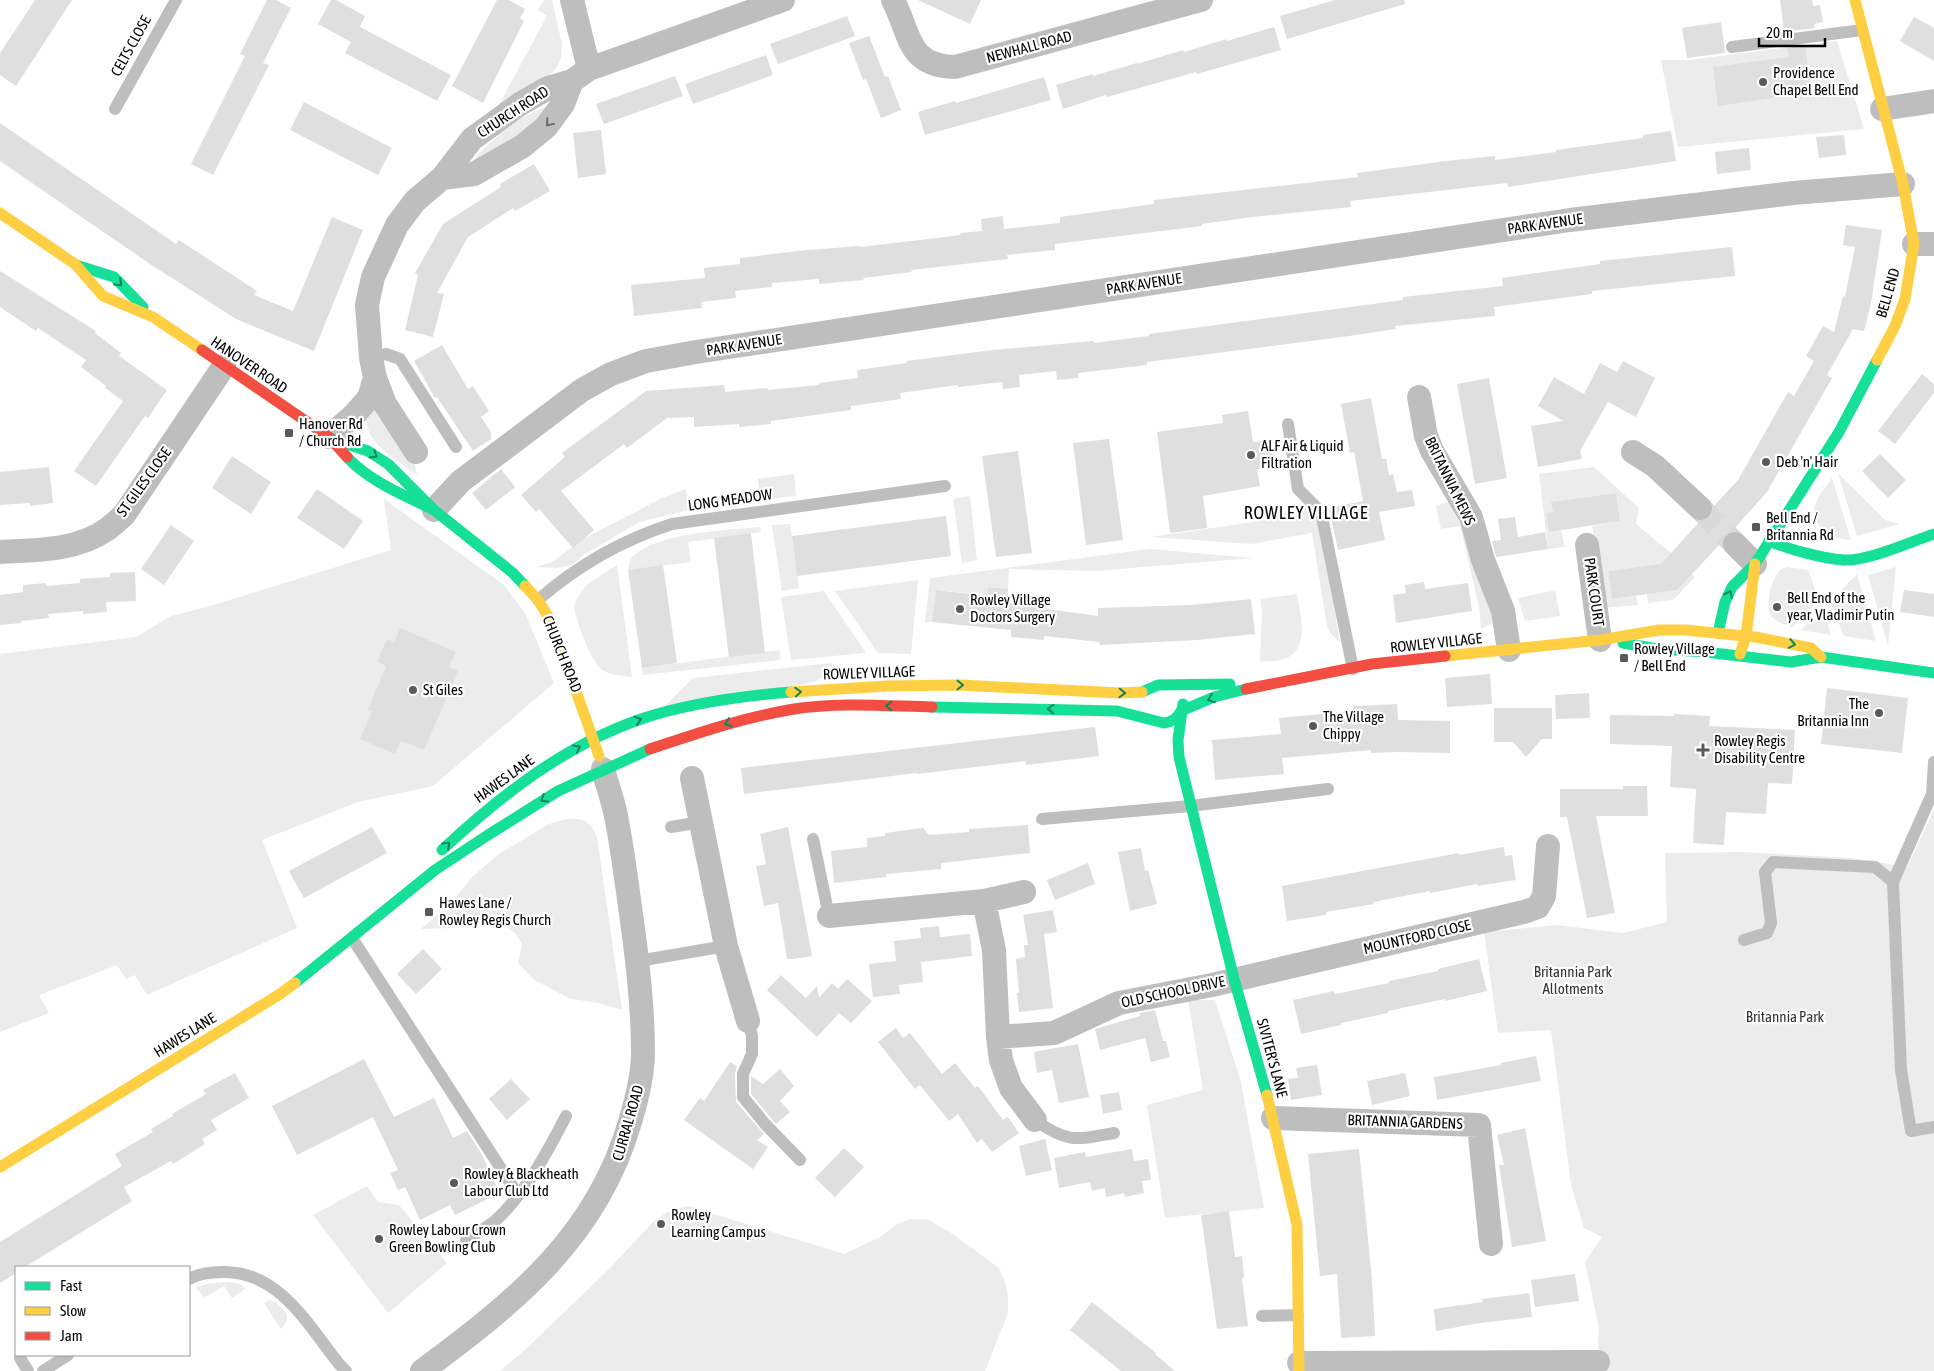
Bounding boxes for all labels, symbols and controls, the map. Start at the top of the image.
street label: CELTS CLOSE [107,12,154,79]
scale bar [1759,15,1825,47]
text: 20 m [1766,24,1793,41]
street label: NEWHALL ROAD [984,27,1073,66]
place label: Providence Chapel Bell End [1773,64,1859,98]
marker: Providence Chapel Bell End [1757,76,1769,88]
street label: CHURCH ROAD [474,82,551,141]
one-way arrow [545,117,554,126]
street label: PARK AVENUE [1506,210,1584,237]
street label: BELL END [1872,266,1903,320]
street label: PARK AVENUE [1105,269,1183,298]
one-way arrow [113,277,122,286]
street label: PARK AVENUE [705,330,783,359]
street label: HANOVER ROAD [208,333,291,396]
place label: Hanover Rd / Church Rd [299,415,363,449]
marker: Hanover Rd / Church Rd [283,427,295,439]
street label: BRITANNIA MEWS [1422,434,1479,528]
place label: ALF Air & Liquid Filtration [1261,437,1344,471]
street label: ST GILES CLOSE [113,443,175,519]
one-way arrow [368,449,377,459]
marker: ALF Air & Liquid Filtration [1245,449,1257,461]
place label: Deb 'n' Hair [1776,453,1838,470]
marker: Deb 'n' Hair [1760,456,1772,468]
street label: LONG MEADOW [687,485,773,514]
district label: ROWLEY VILLAGE [1244,502,1368,523]
place label: Bell End / Britannia Rd [1766,509,1834,543]
marker: Bell End / Britannia Rd [1750,521,1762,533]
street label: PARK COURT [1581,557,1608,628]
place label: Bell End of the year, Vladimir Putin [1787,589,1894,623]
one-way arrow [1722,590,1733,599]
place label: Rowley Village Doctors Surgery [970,591,1055,625]
marker: Bell End of the year, Vladimir Putin [1771,601,1783,613]
marker: Rowley Village Doctors Surgery [954,603,966,615]
street label: CHURCH ROAD [539,613,586,695]
street label: ROWLEY VILLAGE [1389,629,1483,656]
one-way arrow [1787,638,1796,648]
place label: Rowley Village / Bell End [1634,640,1715,674]
marker: Rowley Village / Bell End [1618,652,1630,664]
street label: ROWLEY VILLAGE [823,662,916,683]
one-way arrow [956,680,964,690]
place label: St Giles [423,681,463,698]
marker: St Giles [407,684,419,696]
one-way arrow [794,686,802,697]
one-way arrow [1119,687,1127,698]
one-way arrow [1207,693,1216,703]
place label: The Britannia Inn [1797,695,1869,729]
one-way arrow [885,701,892,711]
one-way arrow [1047,703,1055,714]
marker: The Britannia Inn [1873,707,1885,719]
place label: The Village Chippy [1323,708,1384,742]
one-way arrow [633,716,642,726]
one-way arrow [724,717,733,727]
marker: The Village Chippy [1307,720,1319,732]
place label: Rowley Regis Disability Centre [1714,732,1805,766]
marker: Rowley Regis Disability Centre [1696,743,1710,757]
one-way arrow [571,744,580,754]
street label: HAWES LANE [470,751,537,806]
one-way arrow [541,793,550,803]
one-way arrow [441,842,450,851]
place label: Hawes Lane / Rowley Regis Church [439,894,551,928]
marker: Hawes Lane / Rowley Regis Church [423,906,435,918]
street label: MOUNTFORD CLOSE [1362,916,1473,957]
park label: Britannia Park Allotments [1534,963,1613,997]
street label: OLD SCHOOL DRIVE [1119,972,1227,1011]
park label: Britannia Park [1746,1008,1825,1025]
street label: HAWES LANE [151,1009,219,1060]
street label: SIVITER'S LANE [1254,1017,1291,1100]
street label: CURRAL ROAD [609,1083,646,1163]
street label: BRITANNIA GARDENS [1347,1111,1463,1132]
place label: Rowley & Blackheath Labour Club Ltd [464,1165,579,1199]
marker: Rowley & Blackheath Labour Club Ltd [448,1177,460,1189]
place label: Rowley Learning Campus [671,1206,766,1240]
marker: Rowley Learning Campus [655,1218,667,1230]
place label: Rowley Labour Crown Green Bowling Club [389,1221,506,1255]
marker: Rowley Labour Crown Green Bowling Club [373,1233,385,1245]
legend [15,1266,190,1356]
text: Fast [60,1277,82,1294]
text: Slow [60,1302,86,1319]
text: Jam [60,1327,83,1344]

